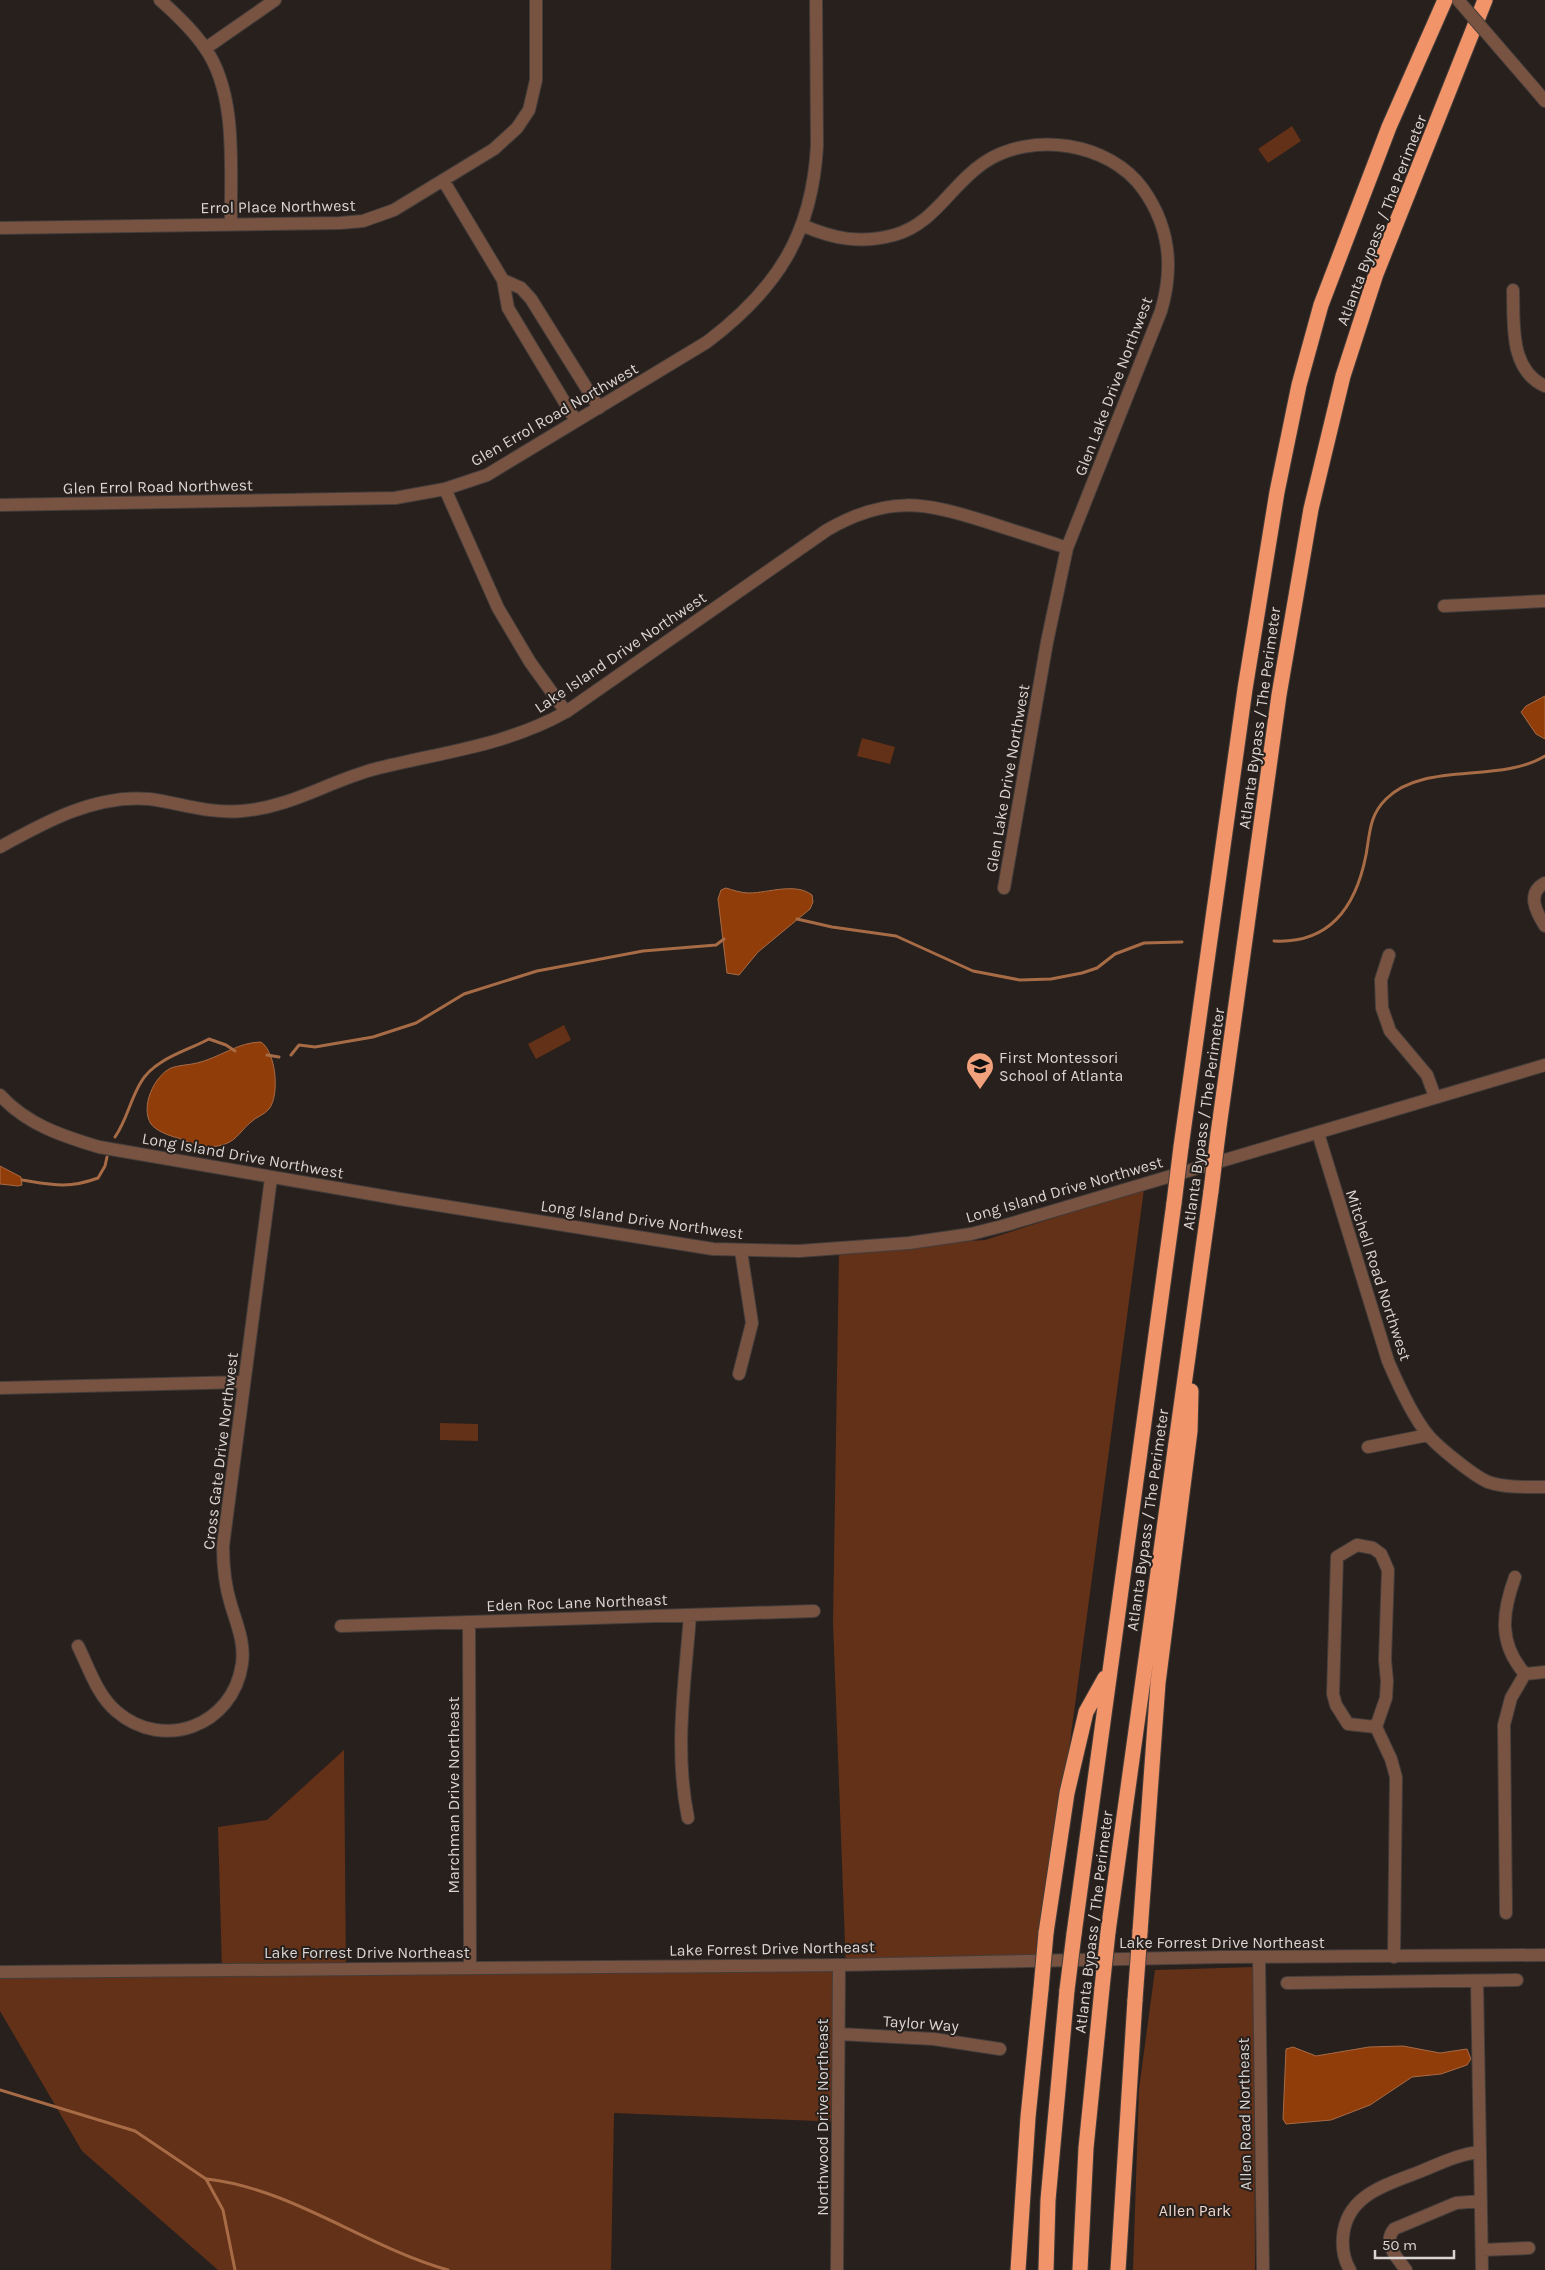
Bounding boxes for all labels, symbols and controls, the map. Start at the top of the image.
street label: Atlanta Bypass / The Perimeter [1332,112,1431,328]
street label: Errol Place Northwest [200,196,356,217]
street label: Glen Lake Drive Northwest [1070,294,1156,478]
street label: Glen Errol Road Northwest [467,359,641,470]
street label: Glen Errol Road Northwest [63,475,253,498]
street label: Lake Island Drive Northwest [531,588,710,717]
street label: Atlanta Bypass / The Perimeter [1234,606,1285,830]
street label: Glen Lake Drive Northwest [982,683,1033,873]
street label: Atlanta Bypass / The Perimeter [1178,1007,1229,1231]
place label: First Montessori School of Atlanta [999,1048,1123,1085]
school or university icon: First Montessori School of Atlanta [965,1051,995,1090]
street label: Long Island Drive Northwest [141,1128,345,1183]
street label: Long Island Drive Northwest [963,1152,1165,1227]
street label: Mitchell Road Northwest [1342,1187,1415,1363]
street label: Long Island Drive Northwest [539,1196,744,1243]
street label: Cross Gate Drive Northwest [199,1351,242,1551]
street label: Atlanta Bypass / The Perimeter [1122,1408,1173,1632]
street label: Eden Roc Lane Northeast [486,1590,668,1615]
street label: Marchman Drive Northeast [444,1696,463,1894]
street label: Atlanta Bypass / The Perimeter [1070,1809,1117,2034]
street label: Lake Forrest Drive Northeast [1119,1933,1325,1952]
street label: Lake Forrest Drive Northeast [669,1937,875,1960]
street label: Lake Forrest Drive Northeast [264,1943,470,1962]
street label: Taylor Way [883,2011,960,2036]
street label: Northwood Drive Northeast [813,2018,832,2216]
street label: Allen Road Northeast [1234,2037,1255,2191]
park label: Allen Park [1159,2201,1231,2220]
scale bar [1375,2228,1454,2260]
text: 50 m [1382,2236,1417,2254]

